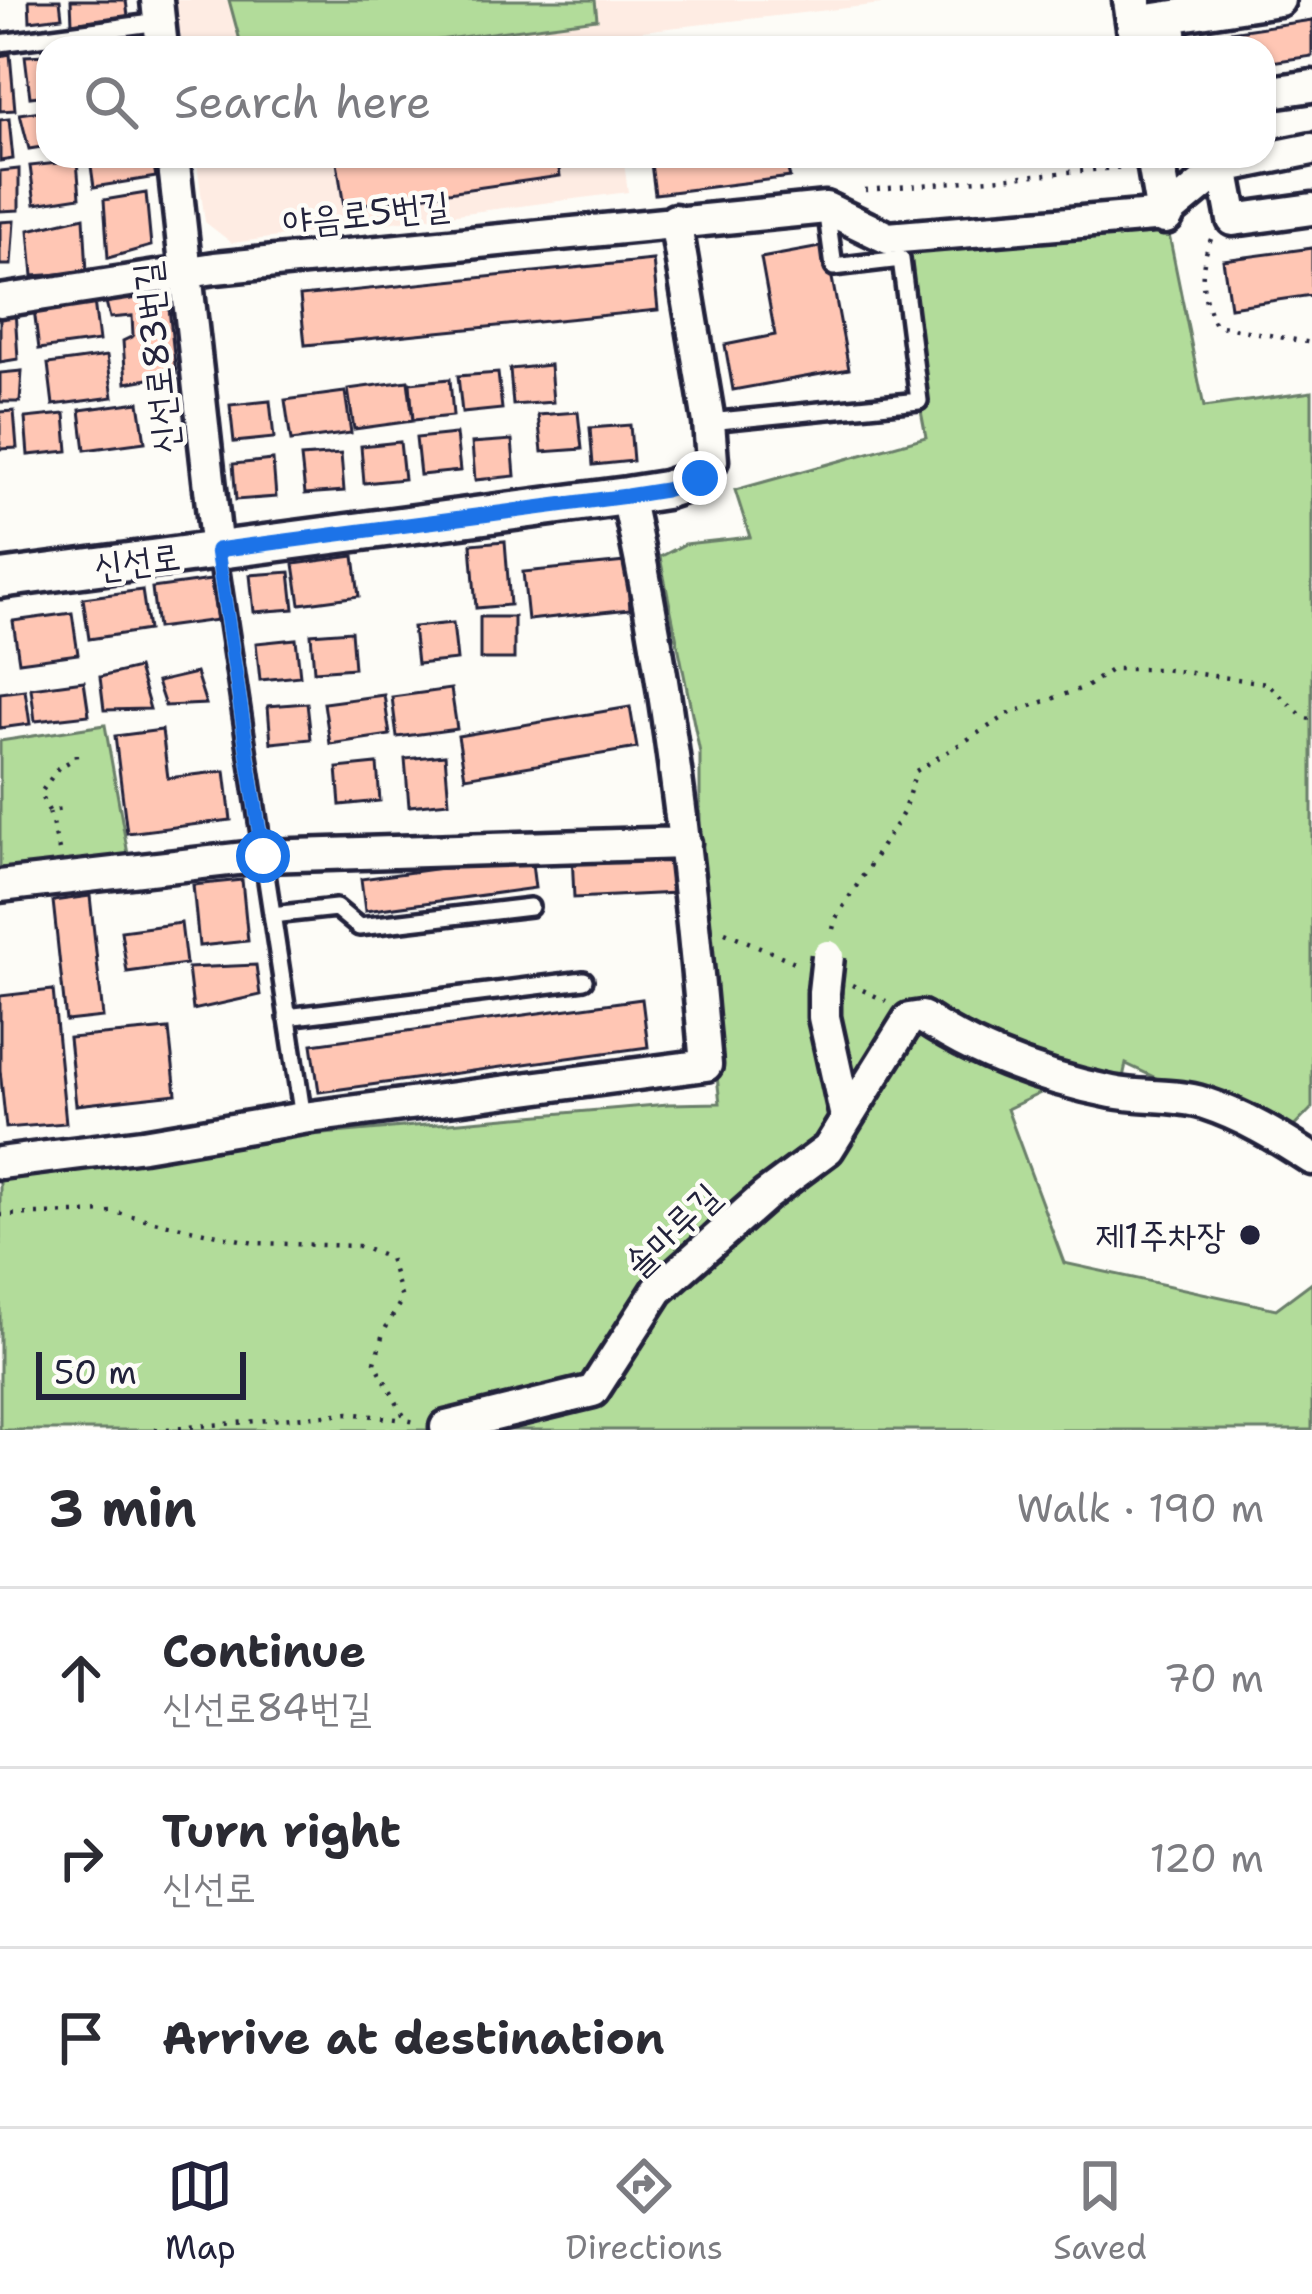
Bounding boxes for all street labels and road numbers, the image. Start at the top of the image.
street label: 야음로5번길 [280,180,452,246]
street label: 신선로83번길 [122,259,190,457]
street label: 신선로 [91,531,183,591]
street label: 솔마루길 [613,1172,731,1288]

